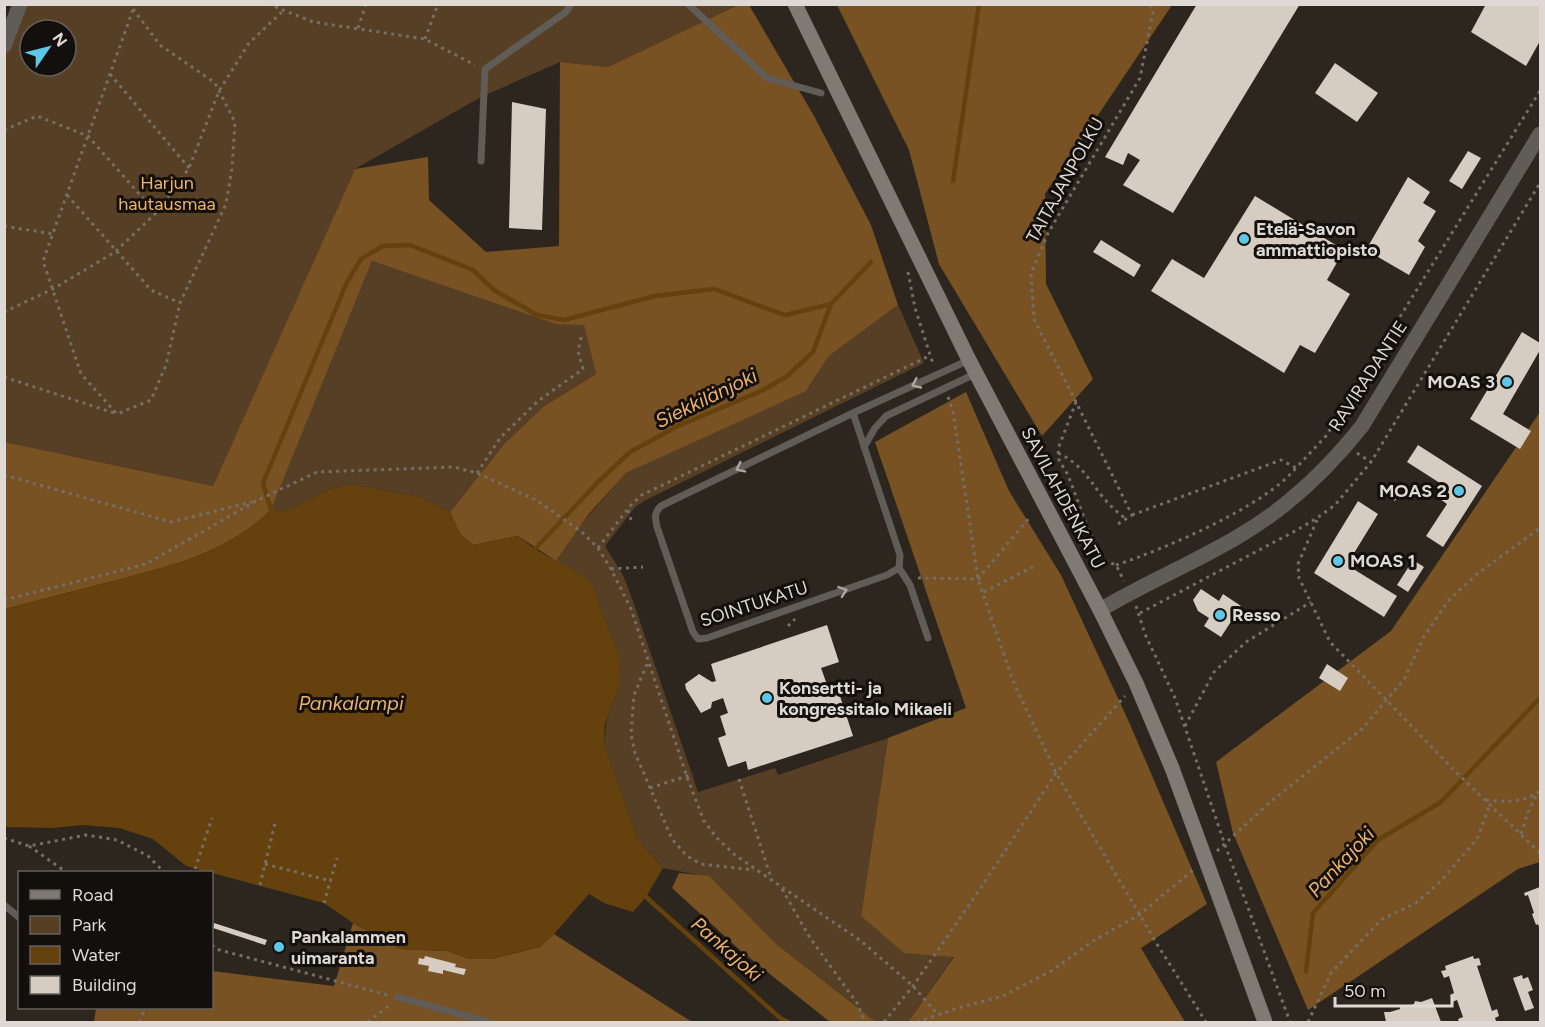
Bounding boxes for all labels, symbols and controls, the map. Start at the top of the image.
north arrow [18,18,78,78]
text: N [49,29,71,50]
street label: TAITAJANPOLKU [1022,114,1108,246]
park label: Harjun hautausmaa [118,172,216,215]
place label: Etelä-Savon ammattiopisto [1256,218,1378,261]
marker: Etelä-Savon ammattiopisto [1237,232,1251,246]
street label: RAVIRADANTIE [1324,317,1412,435]
water label: Siekkilänjoki [651,363,761,433]
place label: MOAS 3 [1427,371,1495,393]
marker: MOAS 3 [1500,375,1514,389]
one-way arrow [911,377,922,389]
street label: SAVILAHDENKATU [1016,423,1110,573]
one-way arrow [736,461,747,473]
place label: MOAS 2 [1379,480,1447,502]
marker: MOAS 2 [1452,484,1466,498]
place label: MOAS 1 [1350,550,1415,572]
marker: MOAS 1 [1331,554,1345,568]
street label: SOINTUKATU [697,576,811,632]
one-way arrow [837,585,848,598]
place label: Resso [1232,604,1281,626]
marker: Resso [1213,608,1227,622]
place label: Konsertti- ja kongressitalo Mikaeli [779,677,952,720]
water label: Pankalampi [298,691,404,715]
marker: Konsertti- ja kongressitalo Mikaeli [760,691,774,705]
water label: Pankajoki [1303,822,1380,902]
legend [18,871,213,1009]
text: Road [72,884,113,906]
water label: Pankajoki [686,912,768,987]
text: Park [72,914,107,936]
place label: Pankalammen uimaranta [291,926,406,969]
marker: Pankalammen uimaranta [272,940,286,954]
text: Water [72,944,120,966]
scale bar [1335,970,1452,1008]
text: Building [72,974,137,996]
text: 50 m [1344,980,1386,1002]

